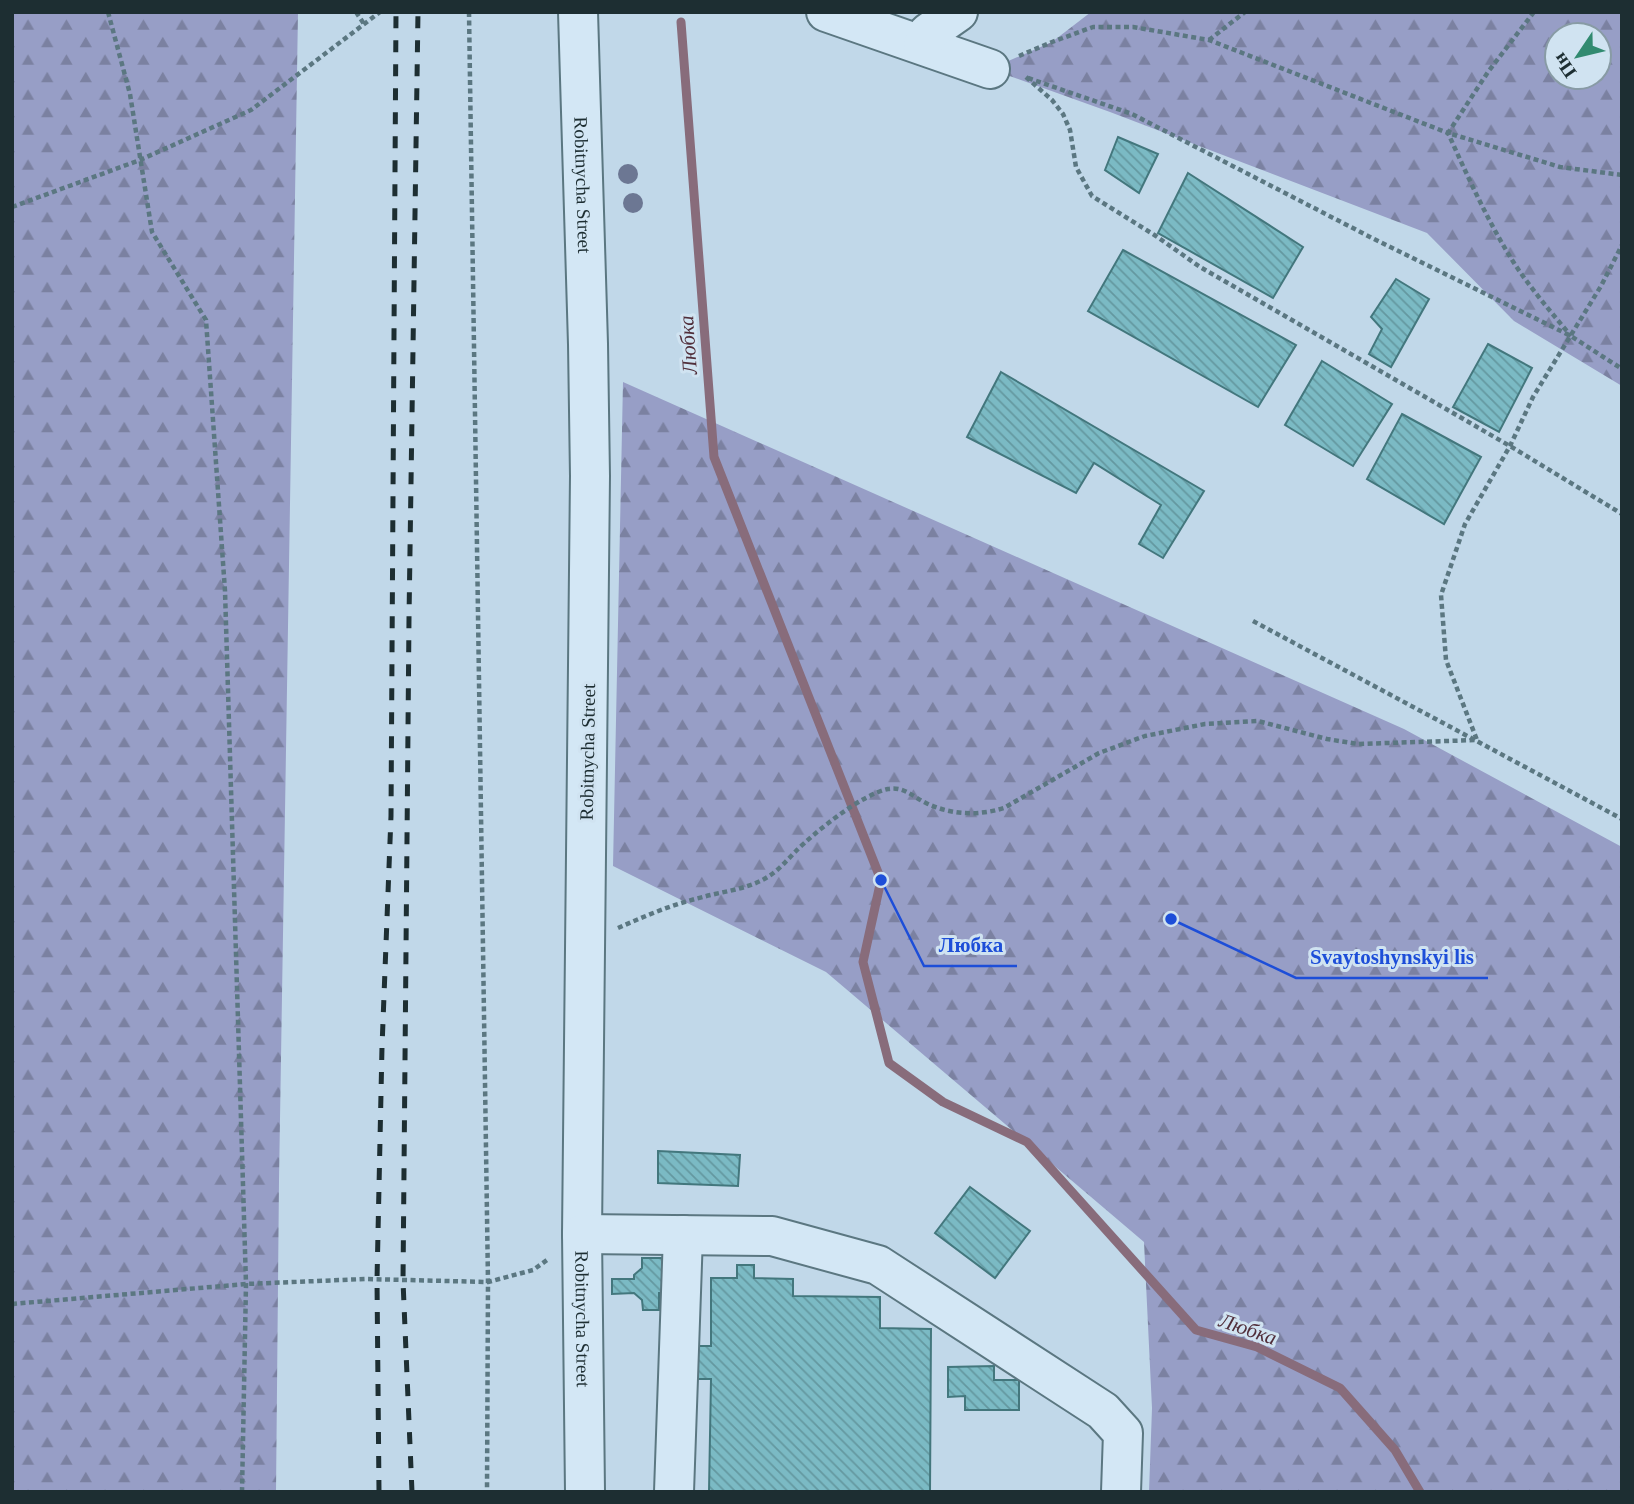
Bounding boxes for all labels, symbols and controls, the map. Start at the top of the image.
north arrow [1543,21,1613,91]
text: Пн [1548,49,1580,82]
street label: Robitnycha Street [570,116,595,254]
water label: Любка [674,315,702,376]
street label: Robitnycha Street [576,683,599,821]
callout: Любка [924,924,1017,966]
text: Любка [939,933,1004,957]
callout: Svaytoshynskyi lis [1296,936,1488,978]
text: Svaytoshynskyi lis [1310,945,1474,969]
street label: Robitnycha Street [571,1250,594,1388]
water label: Любка [1215,1308,1280,1350]

